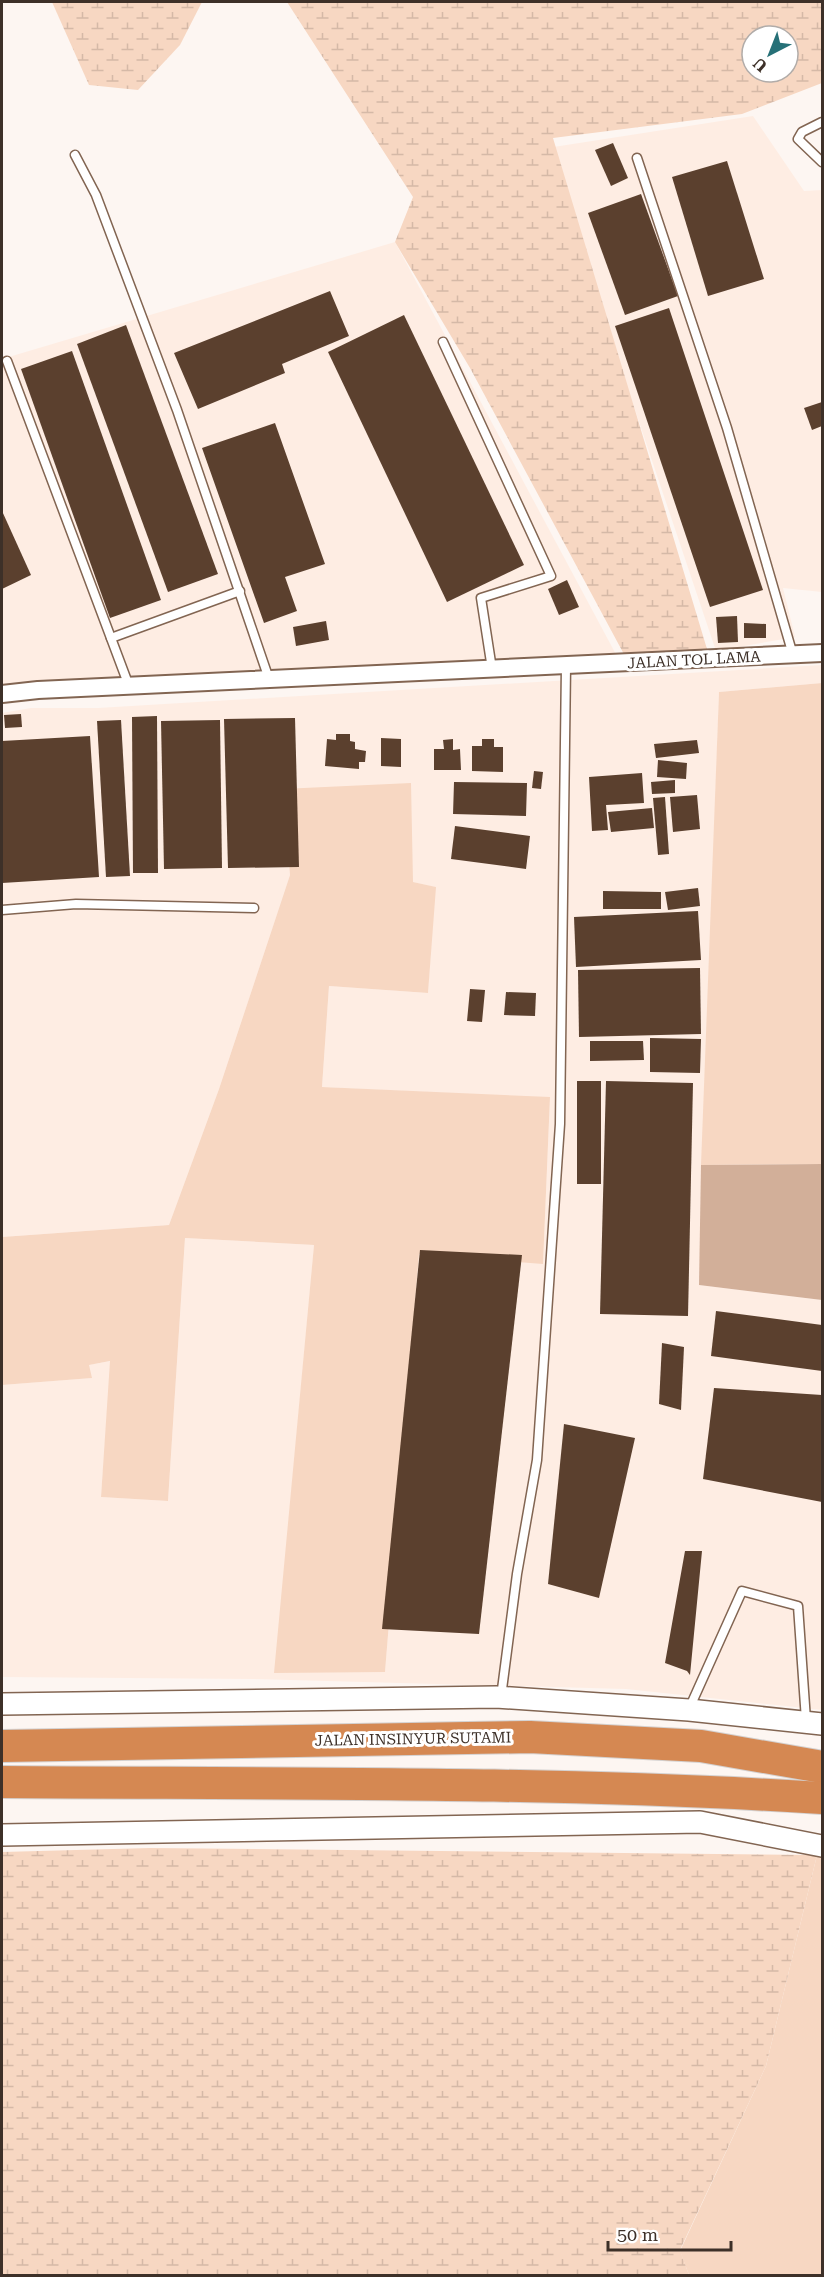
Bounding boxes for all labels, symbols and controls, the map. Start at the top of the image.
north arrow [740,24,800,84]
text: U [749,54,771,76]
street label: JALAN TOL LAMA [627,647,762,672]
street label: JALAN INSINYUR SUTAMI [315,1728,511,1750]
scale bar [608,2214,731,2252]
text: 50 m [617,2224,658,2245]

